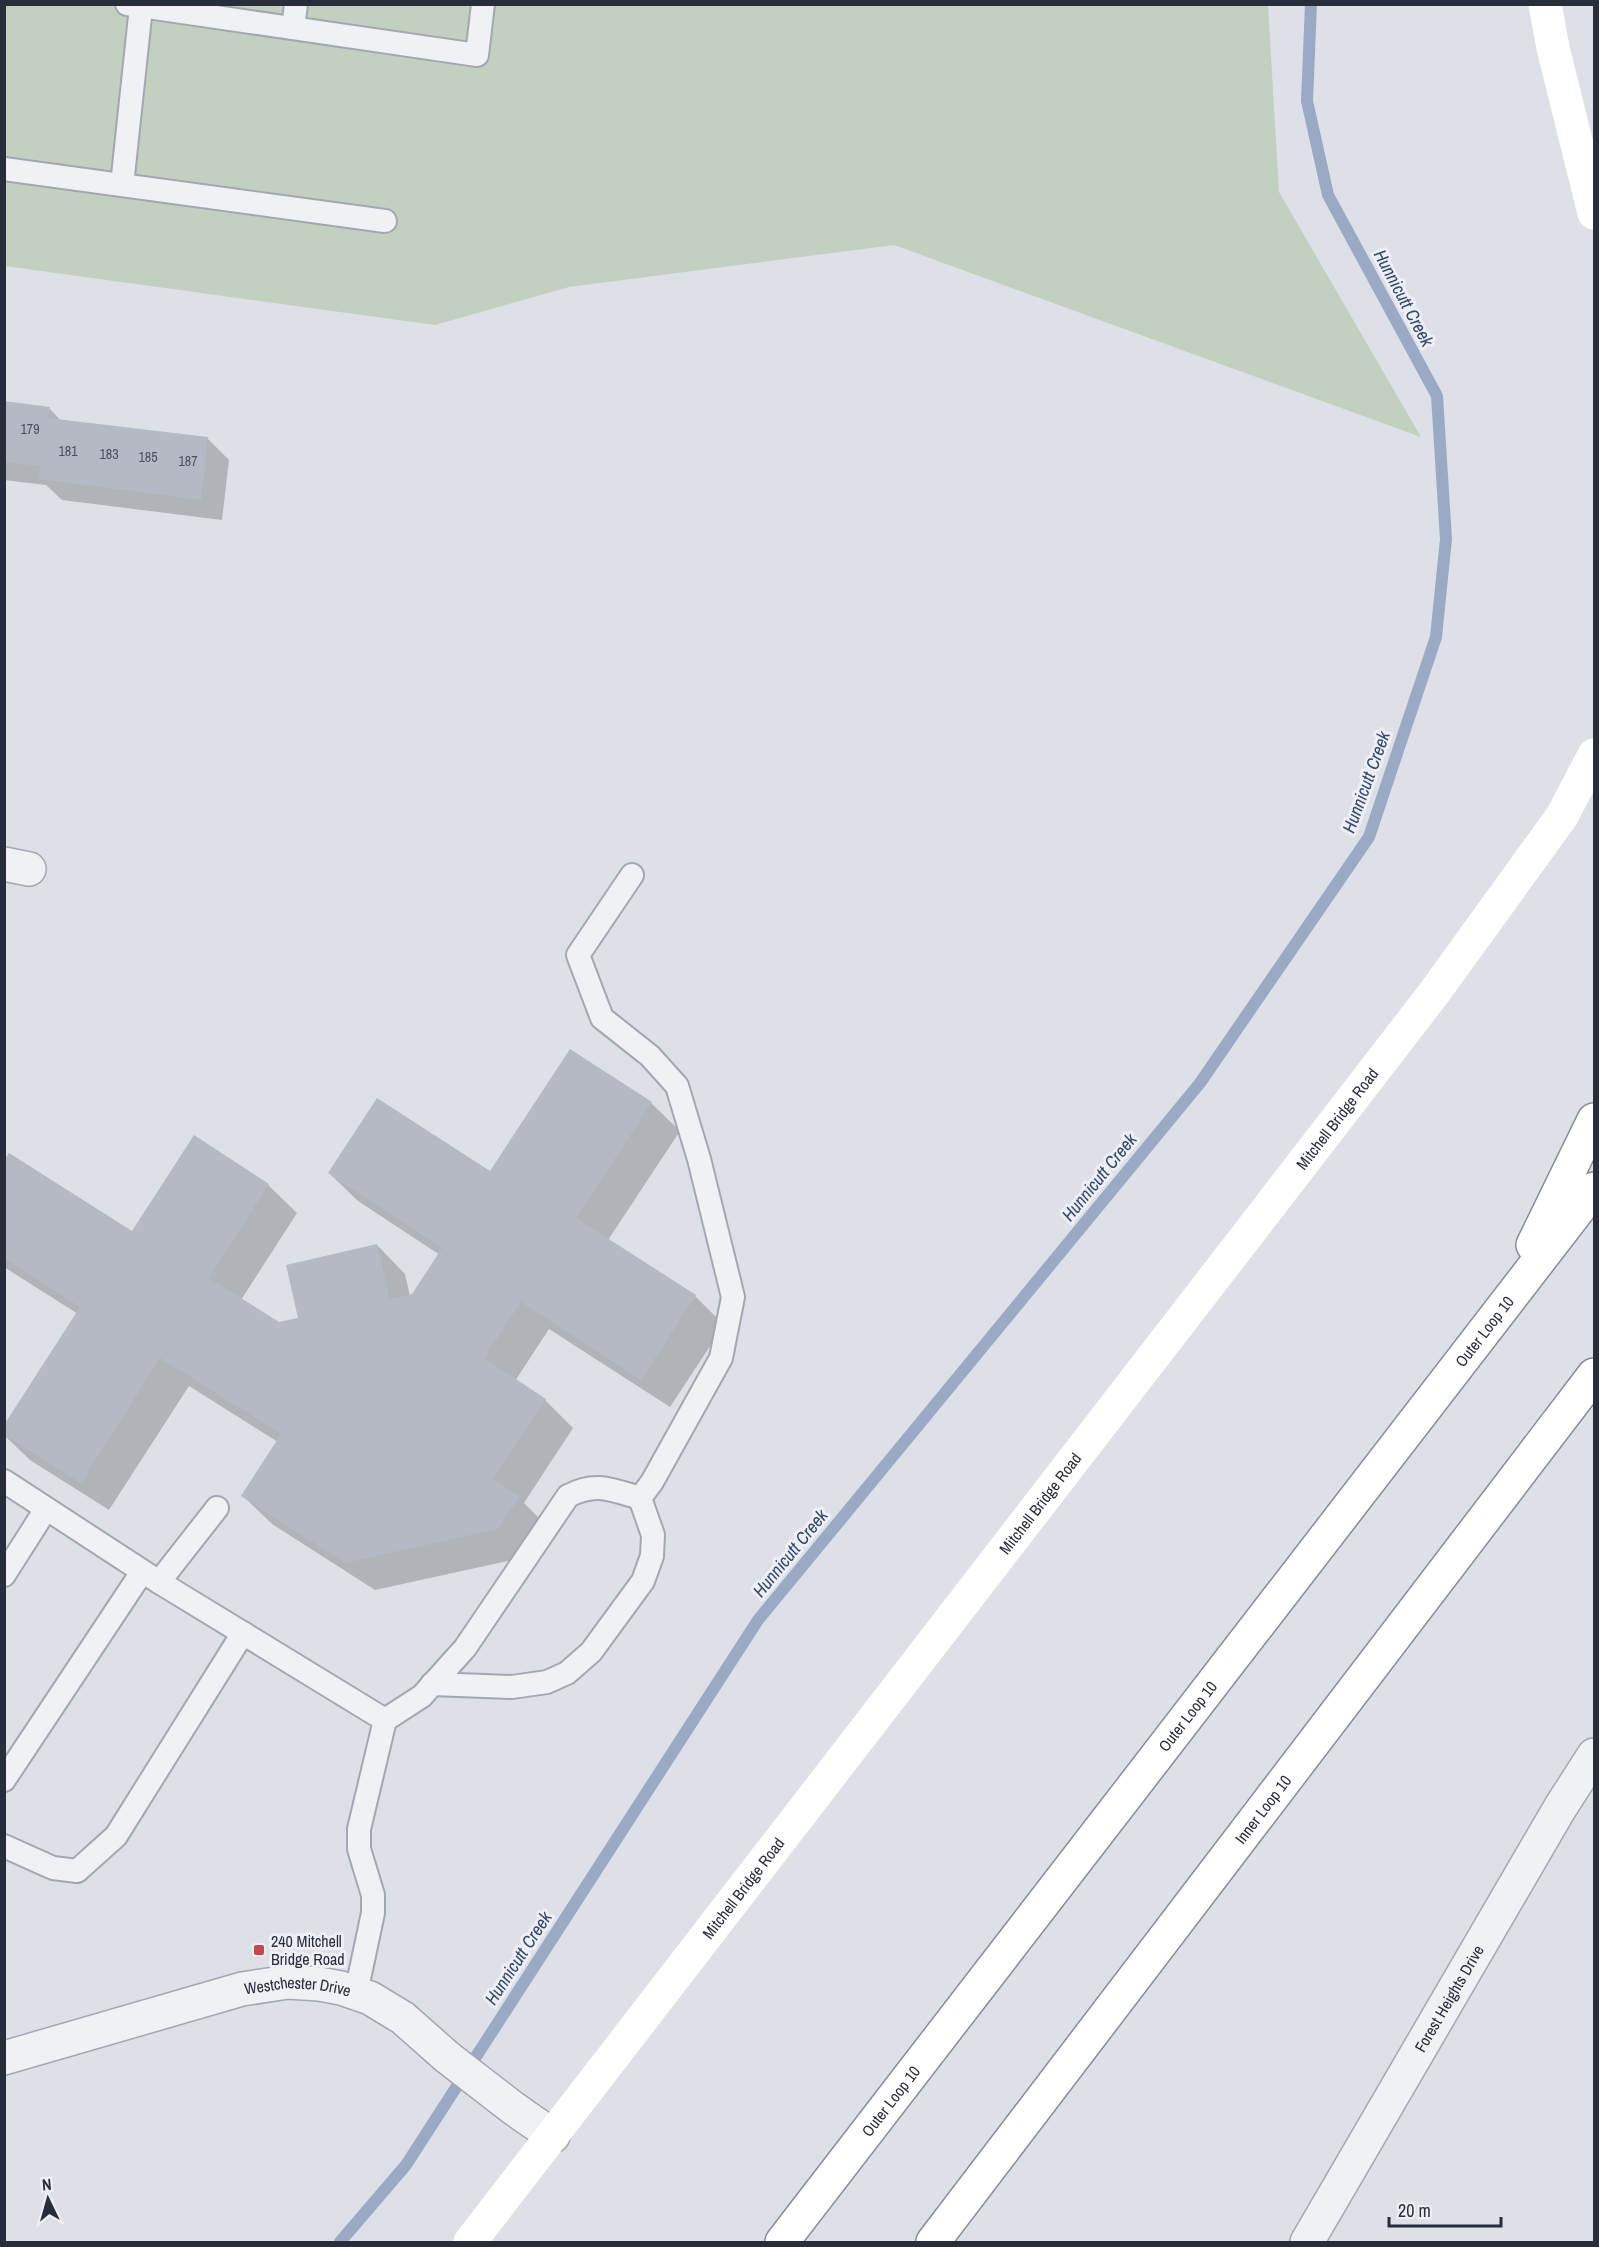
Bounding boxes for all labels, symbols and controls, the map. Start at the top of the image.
water label: Hunnicutt Creek [1368,245,1440,351]
house number: 179 [20,420,40,438]
house number: 181 [58,442,78,460]
house number: 183 [99,445,119,463]
house number: 185 [138,448,158,466]
house number: 187 [178,452,198,470]
water label: Hunnicutt Creek [1336,727,1396,836]
street label: Mitchell Bridge Road [1291,1063,1383,1174]
water label: Hunnicutt Creek [1056,1127,1143,1226]
street label: Outer Loop 10 [1450,1291,1519,1371]
street label: Mitchell Bridge Road [994,1448,1086,1559]
water label: Hunnicutt Creek [747,1503,834,1602]
street label: Outer Loop 10 [1153,1676,1222,1756]
street label: Inner Loop 10 [1230,1771,1296,1848]
street label: Mitchell Bridge Road [697,1833,789,1943]
water label: Hunnicutt Creek [478,1906,558,2010]
place label: 240 Mitchell Bridge Road [271,1930,345,1970]
street label: Forest Heights Drive [1409,1941,1489,2056]
marker: 240 Mitchell Bridge Road [252,1943,266,1957]
street label: Westchester Drive [243,1971,354,2002]
street label: Outer Loop 10 [856,2061,925,2141]
north arrow [18,2169,78,2229]
text: N [41,2173,52,2195]
scale bar [1389,2190,1502,2228]
text: 20 m [1398,2198,1431,2223]

